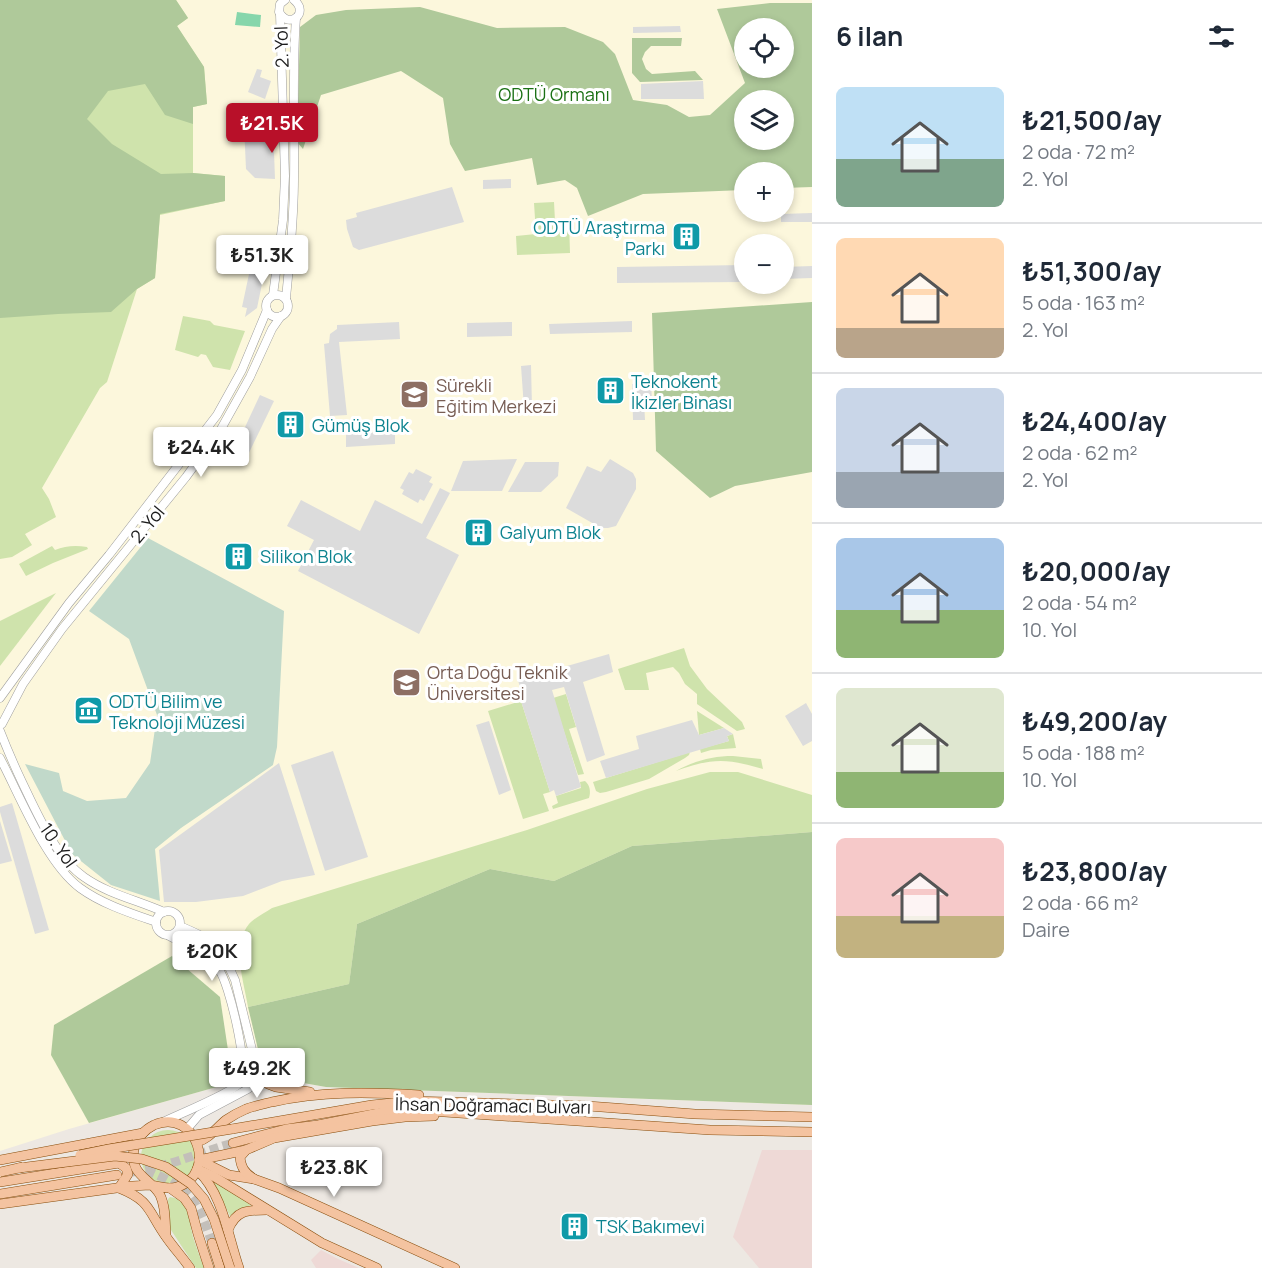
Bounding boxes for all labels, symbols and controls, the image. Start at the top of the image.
map controls [734,18,794,294]
button: locate [734,18,794,78]
text: 6 ilan [836,18,903,54]
icon: filters [1205,20,1238,53]
street label: 2. Yol [268,26,294,68]
park label: ODTÜ Ormanı [498,82,610,106]
button: layers [734,90,794,150]
text: ₺21,500/ay [1022,102,1162,138]
pin: ₺21.5K [223,103,321,154]
text: ₺21.5K [240,109,304,136]
icon: home [884,111,956,183]
text: 2 oda · 72 m² [1022,138,1135,165]
button: + [734,162,794,222]
text: 2. Yol [1022,165,1069,192]
place label: ODTÜ Araştırma Parkı [533,215,665,260]
building icon: ODTÜ Araştırma Parkı [670,221,702,253]
button: − [734,234,794,294]
pin: ₺51.3K [213,235,311,286]
text: ₺51.3K [230,241,294,268]
text: ₺51,300/ay [1022,253,1161,289]
icon: home [884,262,956,334]
text: 5 oda · 163 m² [1022,289,1145,316]
text: 2. Yol [1022,316,1069,343]
place label: Teknokent İkizler Binası [631,369,732,414]
place label: Sürekli Eğitim Merkezi [436,373,557,418]
building icon: Teknokent İkizler Binası [594,375,626,407]
school or university icon: Sürekli Eğitim Merkezi [399,379,431,411]
text: ₺24,400/ay [1022,403,1167,439]
building icon: Gümüş Blok [275,409,307,441]
icon: home [884,412,956,484]
place label: Gümüş Blok [312,413,410,437]
pin: ₺24.4K [152,427,250,478]
text: ₺24.4K [167,433,235,460]
text: 2 oda · 62 m² [1022,439,1138,466]
text: 2. Yol [1022,466,1069,493]
street label: 2. Yol [124,500,170,548]
building icon: Galyum Blok [463,516,495,548]
place label: Galyum Blok [500,520,602,544]
building icon: Silikon Blok [223,540,255,572]
place label: Silikon Blok [260,544,353,568]
text: ₺20,000/ay [1022,553,1170,589]
icon: home [884,562,956,634]
text: 2 oda · 54 m² [1022,589,1137,616]
text: 10. Yol [1022,616,1077,643]
place label: Orta Doğu Teknik Üniversitesi [427,660,569,705]
school or university icon: Orta Doğu Teknik Üniversitesi [390,666,422,698]
place label: ODTÜ Bilim ve Teknoloji Müzesi [109,689,245,734]
museum icon: ODTÜ Bilim ve Teknoloji Müzesi [72,695,104,727]
text: ₺49,200/ay [1022,703,1167,739]
icon: home [884,712,956,784]
text: 5 oda · 188 m² [1022,739,1145,766]
text: 10. Yol [1022,766,1077,793]
street label: 10. Yol [35,818,83,872]
text: ₺23,800/ay [1022,853,1167,889]
icon: home [884,862,956,934]
text: 2 oda · 66 m² [1022,889,1139,916]
text: Daire [1022,916,1070,943]
pin: ₺20K [176,931,248,982]
text: ₺20K [186,937,238,964]
pin: ₺49.2K [208,1048,306,1099]
text: ₺49.2K [223,1054,291,1081]
street label: İhsan Doğramacı Bulvarı [395,1091,591,1119]
pin: ₺23.8K [285,1147,383,1198]
text: ₺23.8K [300,1153,368,1180]
building icon: TSK Bakımevi [559,1210,591,1242]
place label: TSK Bakımevi [596,1214,705,1238]

